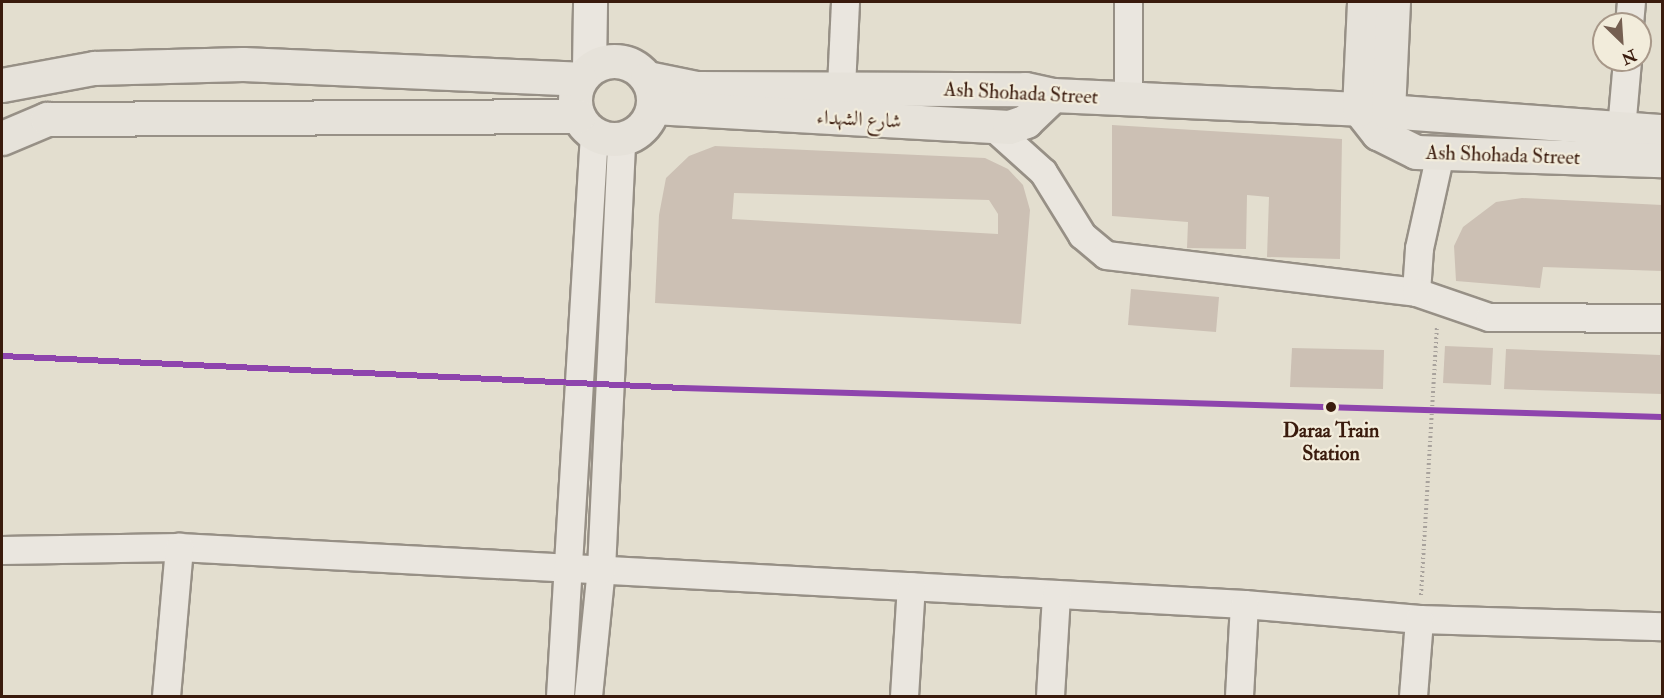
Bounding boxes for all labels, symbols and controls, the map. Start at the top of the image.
north arrow [1592,12,1652,72]
text: N [1618,44,1639,69]
street label: Ash Shohada Street [943,77,1099,109]
street label: شارع الشهداء [816,105,902,133]
street label: Ash Shohada Street [1425,140,1581,170]
marker: Daraa Train Station [1322,398,1340,416]
place label: Daraa Train Station [1283,418,1379,465]

